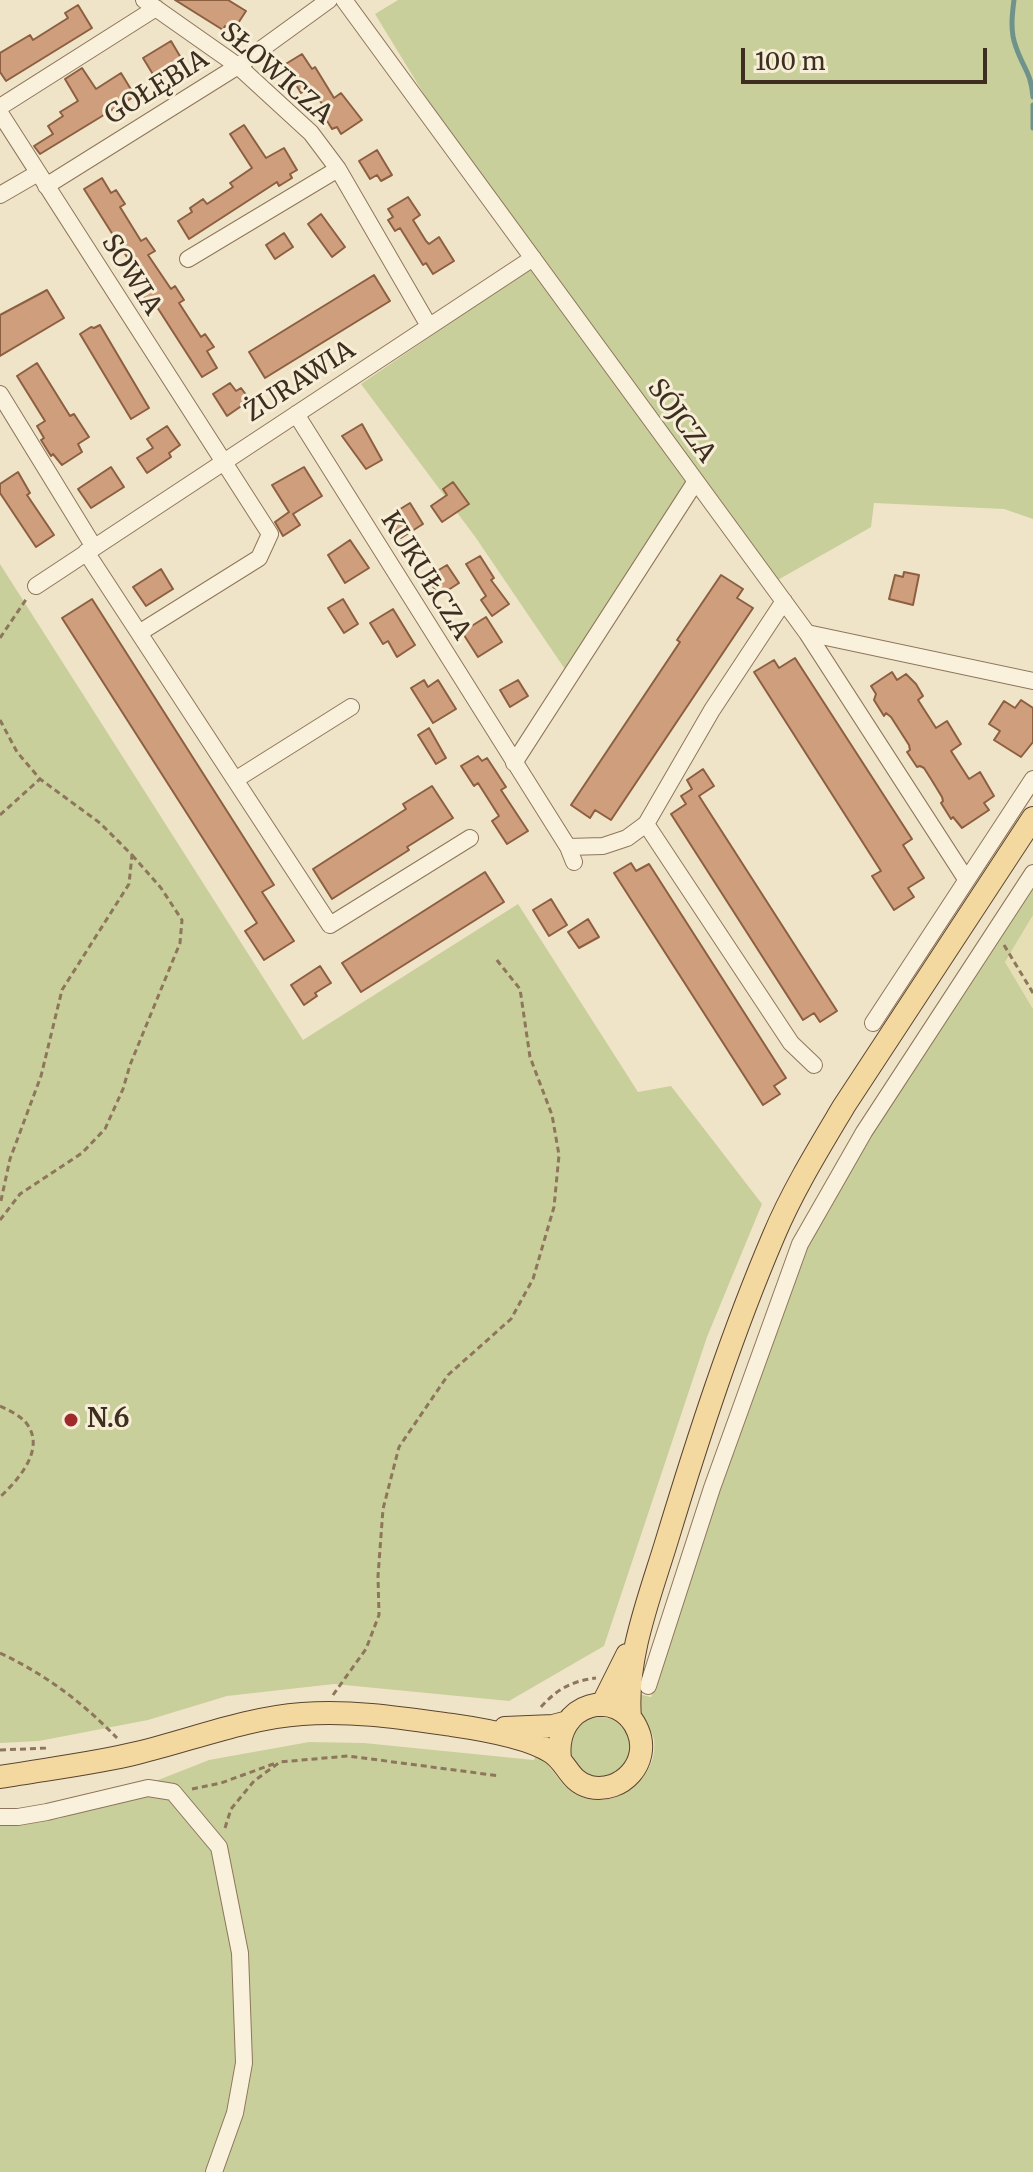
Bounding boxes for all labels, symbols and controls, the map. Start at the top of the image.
street label: SŁOWICZA [214,17,338,131]
scale bar [745,32,991,82]
street label: GOŁĘBIA [100,44,214,132]
text: 100 m [755,46,825,77]
street label: SOWIA [94,229,168,321]
street label: ŻURAWIA [239,335,361,429]
street label: SÓJCZA [640,373,722,469]
street label: KUKUŁCZA [373,506,477,646]
place label: N.6 [87,1404,130,1436]
marker: N.6 [62,1411,80,1429]

